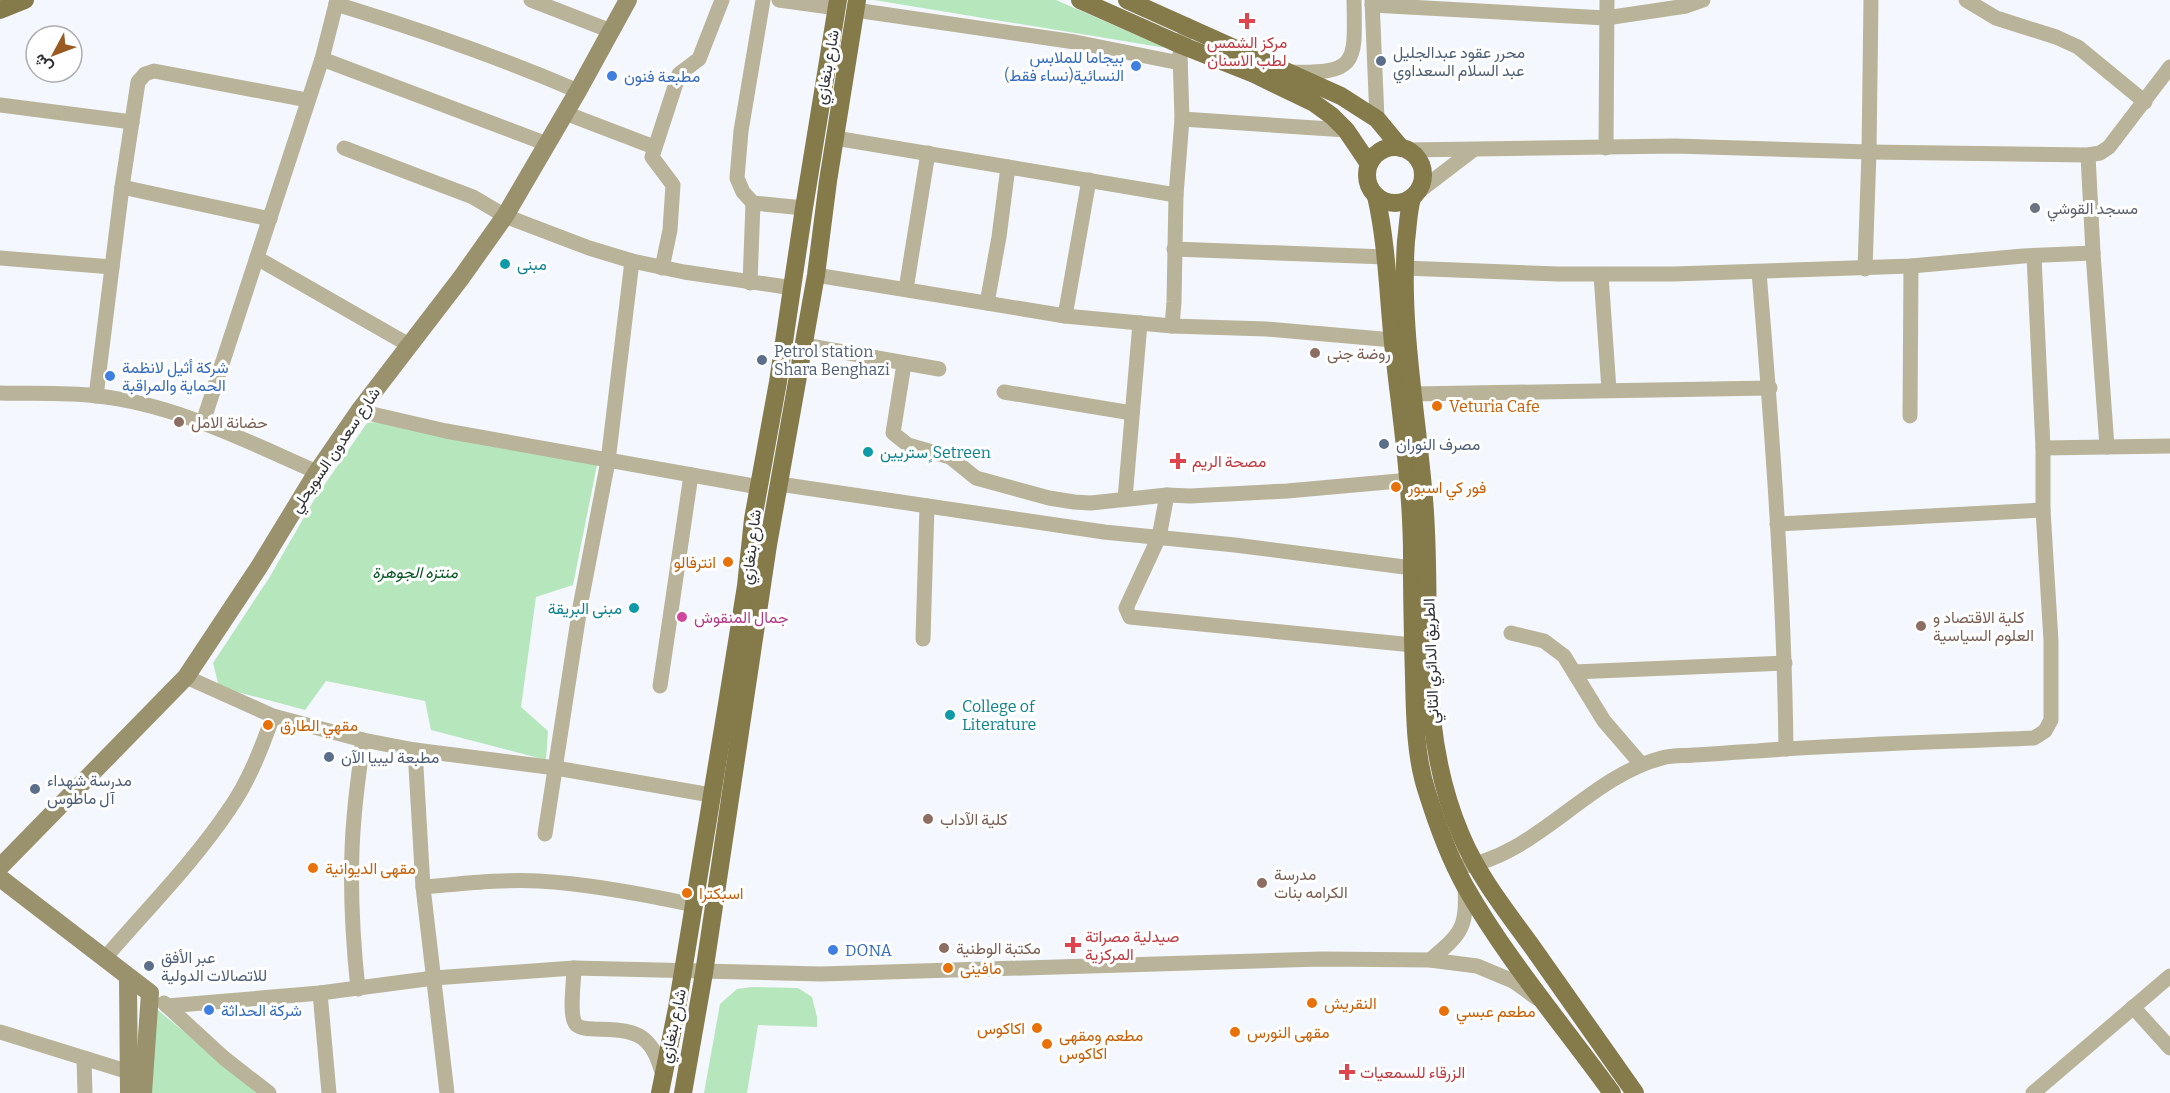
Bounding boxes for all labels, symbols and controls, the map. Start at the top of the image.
marker: مركز الشمس لطب الاسنان [1238,12,1256,30]
north arrow [24,24,84,84]
street label: شارع بنغازي [811,28,847,107]
place label: مركز الشمس لطب الاسنان [1207,33,1287,70]
place label: محرر عقود عبدالجليل عبد السلام السعداوي [1393,43,1525,84]
place label: بيجاما للملابس النسائية(نساء فقط) [1004,48,1124,85]
text: ش [30,50,57,77]
marker: محرر عقود عبدالجليل عبد السلام السعداوي [1374,54,1388,68]
marker: بيجاما للملابس النسائية(نساء فقط) [1129,59,1143,73]
place label: مطبعة فنون [624,67,700,87]
marker: مطبعة فنون [605,69,619,83]
place label: مسجد القوشي [2047,199,2138,222]
marker: مسجد القوشي [2028,201,2042,215]
place label: مبنى [517,255,547,275]
marker: مبنى [498,257,512,271]
place label: Petrol station Shara Benghazi [774,342,890,379]
place label: روضة جنى [1327,344,1391,364]
marker: روضة جنى [1308,346,1322,360]
marker: Petrol station Shara Benghazi [755,353,769,367]
place label: شركة أثيل لانظمة الحماية والمراقبة [122,358,229,396]
marker: شركة أثيل لانظمة الحماية والمراقبة [103,369,117,383]
street label: شارع سعدون السويحلي [286,384,387,519]
place label: Veturia Cafe [1449,397,1540,416]
marker: Veturia Cafe [1430,399,1444,413]
place label: حضانة الامل [191,413,268,433]
marker: حضانة الامل [172,415,186,429]
place label: مصرف النوران [1396,435,1480,455]
marker: مصرف النوران [1377,437,1391,451]
place label: ستريين ٍSetreen [880,443,991,463]
marker: ستريين ٍSetreen [861,445,875,459]
marker: مصحة الريم [1169,452,1187,470]
place label: مصحة الريم [1192,452,1266,472]
place label: فور كي اسبور [1407,478,1486,501]
marker: فور كي اسبور [1389,480,1403,494]
street label: شارع بنغازي [737,508,769,586]
place label: انترفالو [674,553,716,573]
marker: انترفالو [721,555,735,569]
park label: منتزه الجوهرة [372,563,458,583]
street label: الطريق الدائري الثاني [1419,598,1447,724]
place label: مبنى البريقة [548,599,622,619]
marker: مبنى البريقة [627,601,641,615]
place label: جمال المنقوش [694,608,789,628]
place label: كلية الاقتصاد و العلوم السياسية [1933,608,2034,646]
marker: جمال المنقوش [675,610,689,624]
marker: كلية الاقتصاد و العلوم السياسية [1914,619,1928,633]
place label: College of Literature [962,697,1036,734]
marker: College of Literature [943,708,957,722]
place label: مقهي الطارق [280,716,358,739]
marker: مقهي الطارق [261,718,275,732]
place label: مطبعة ليبيا الآن [341,748,439,767]
marker: مطبعة ليبيا الآن [322,750,336,764]
place label: مدرسة شهداء آل ماطوس [47,771,132,809]
marker: مدرسة شهداء آل ماطوس [28,782,42,796]
place label: كلية الآداب [940,810,1008,829]
marker: كلية الآداب [921,812,935,826]
place label: مقهى الديوانية [325,859,416,879]
marker: مقهى الديوانية [306,861,320,875]
place label: مدرسة الكرامه بنات [1274,865,1348,903]
marker: مدرسة الكرامه بنات [1255,876,1269,890]
place label: اسبكترا [699,884,744,904]
marker: اسبكترا [680,886,694,900]
place label: صيدلية مصراتة المركزية [1085,927,1179,965]
marker: صيدلية مصراتة المركزية [1066,938,1080,952]
place label: مكتبة الوطنية [956,939,1041,959]
place label: DONA [845,941,893,960]
marker: مكتبة الوطنية [937,941,951,955]
marker: DONA [826,943,840,957]
place label: عبر الأفق للاتصالات الدولية [161,948,267,986]
marker: عبر الأفق للاتصالات الدولية [142,959,156,973]
place label: مافينى [960,959,1002,979]
marker: مافينى [941,961,955,975]
street label: شارع بنغازي [656,987,694,1066]
place label: النقريش [1324,994,1377,1014]
marker: النقريش [1305,996,1319,1010]
place label: شركة الحداثة [221,1001,302,1021]
place label: مطعم عبسي [1456,1002,1536,1025]
marker: شركة الحداثة [202,1003,216,1017]
marker: مطعم عبسي [1437,1004,1451,1018]
place label: اكاكوس [977,1019,1025,1039]
marker: اكاكوس [1030,1021,1044,1035]
place label: مقهى النورس [1247,1023,1330,1043]
marker: مقهى النورس [1228,1025,1242,1039]
place label: مطعم ومقهى اكاكوس [1059,1026,1143,1064]
marker: مطعم ومقهى اكاكوس [1040,1037,1054,1051]
marker: الزرقاء للسمعيات [1338,1063,1356,1081]
place label: الزرقاء للسمعيات [1360,1063,1465,1083]

